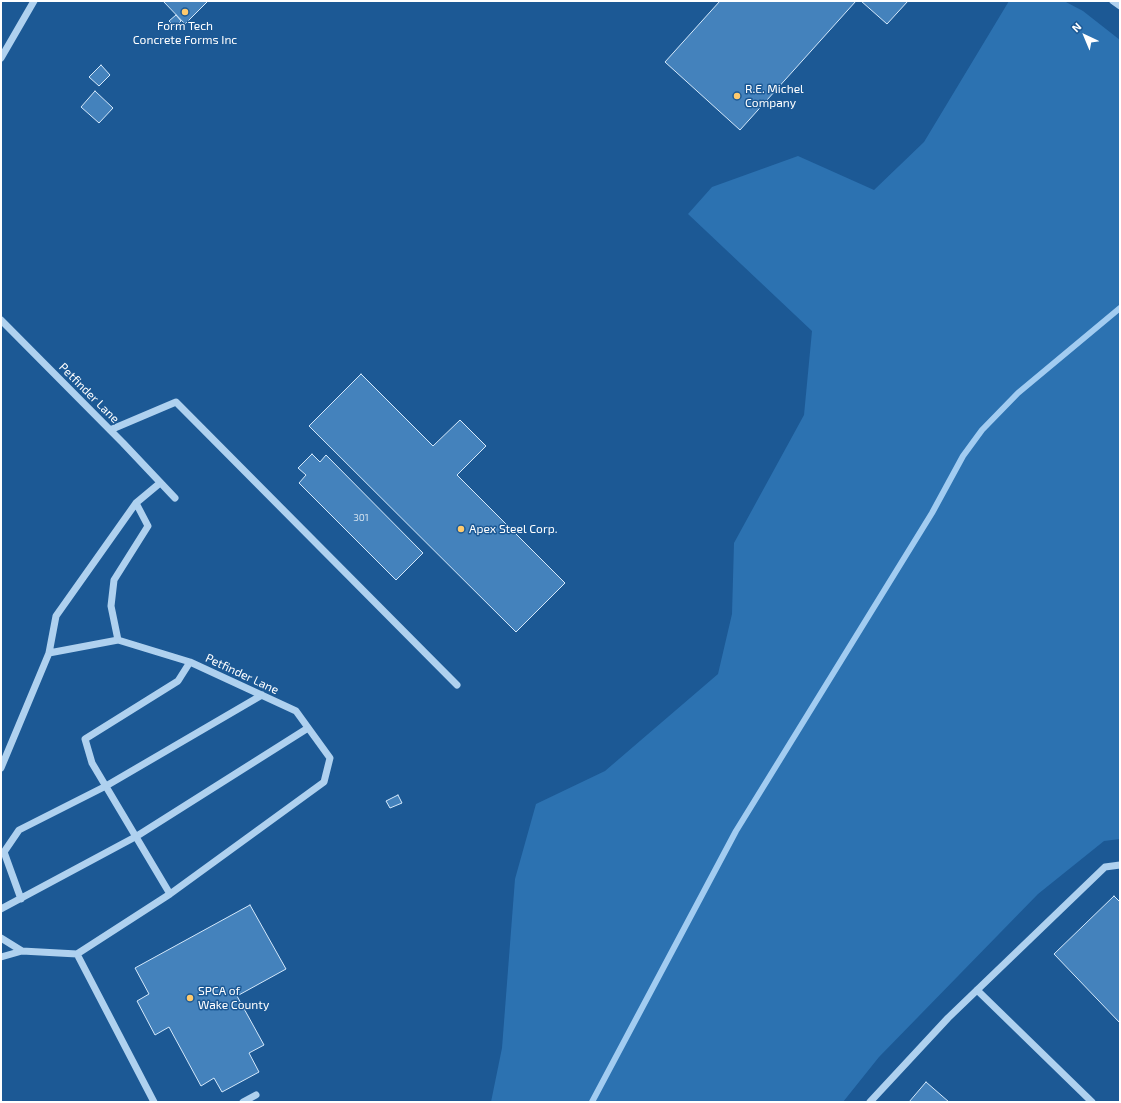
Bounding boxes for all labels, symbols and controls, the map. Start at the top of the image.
marker: Form Tech Concrete Forms Inc [180,7,190,17]
north arrow [1065,16,1105,56]
place label: Form Tech Concrete Forms Inc [133,19,237,47]
text: N [1069,20,1084,34]
place label: R.E. Michel Company [745,82,804,110]
marker: R.E. Michel Company [732,91,742,101]
street label: Petfinder Lane [56,360,122,426]
house number: 301 [353,512,369,524]
place label: Apex Steel Corp. [469,522,557,536]
marker: Apex Steel Corp. [456,524,466,534]
street label: Petfinder Lane [203,651,281,697]
place label: SPCA of Wake County [198,984,269,1012]
marker: SPCA of Wake County [185,993,195,1003]

